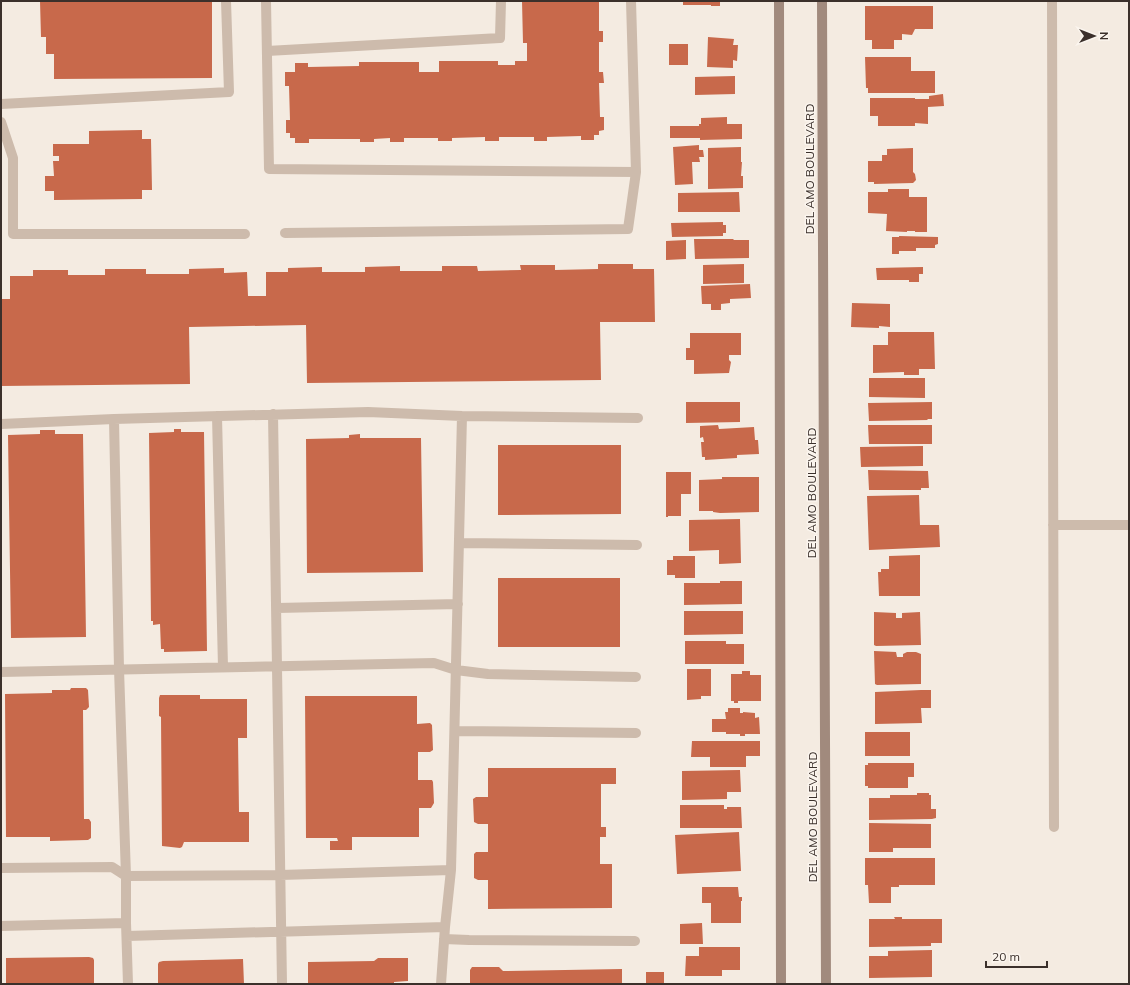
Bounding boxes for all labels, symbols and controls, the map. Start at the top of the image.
north arrow [1074,16,1114,56]
text: N [1097,32,1111,40]
street label: DEL AMO BOULEVARD [802,104,817,234]
street label: DEL AMO BOULEVARD [804,428,819,558]
street label: DEL AMO BOULEVARD [805,752,820,882]
scale bar [986,943,1047,969]
text: 20 m [992,949,1020,964]

